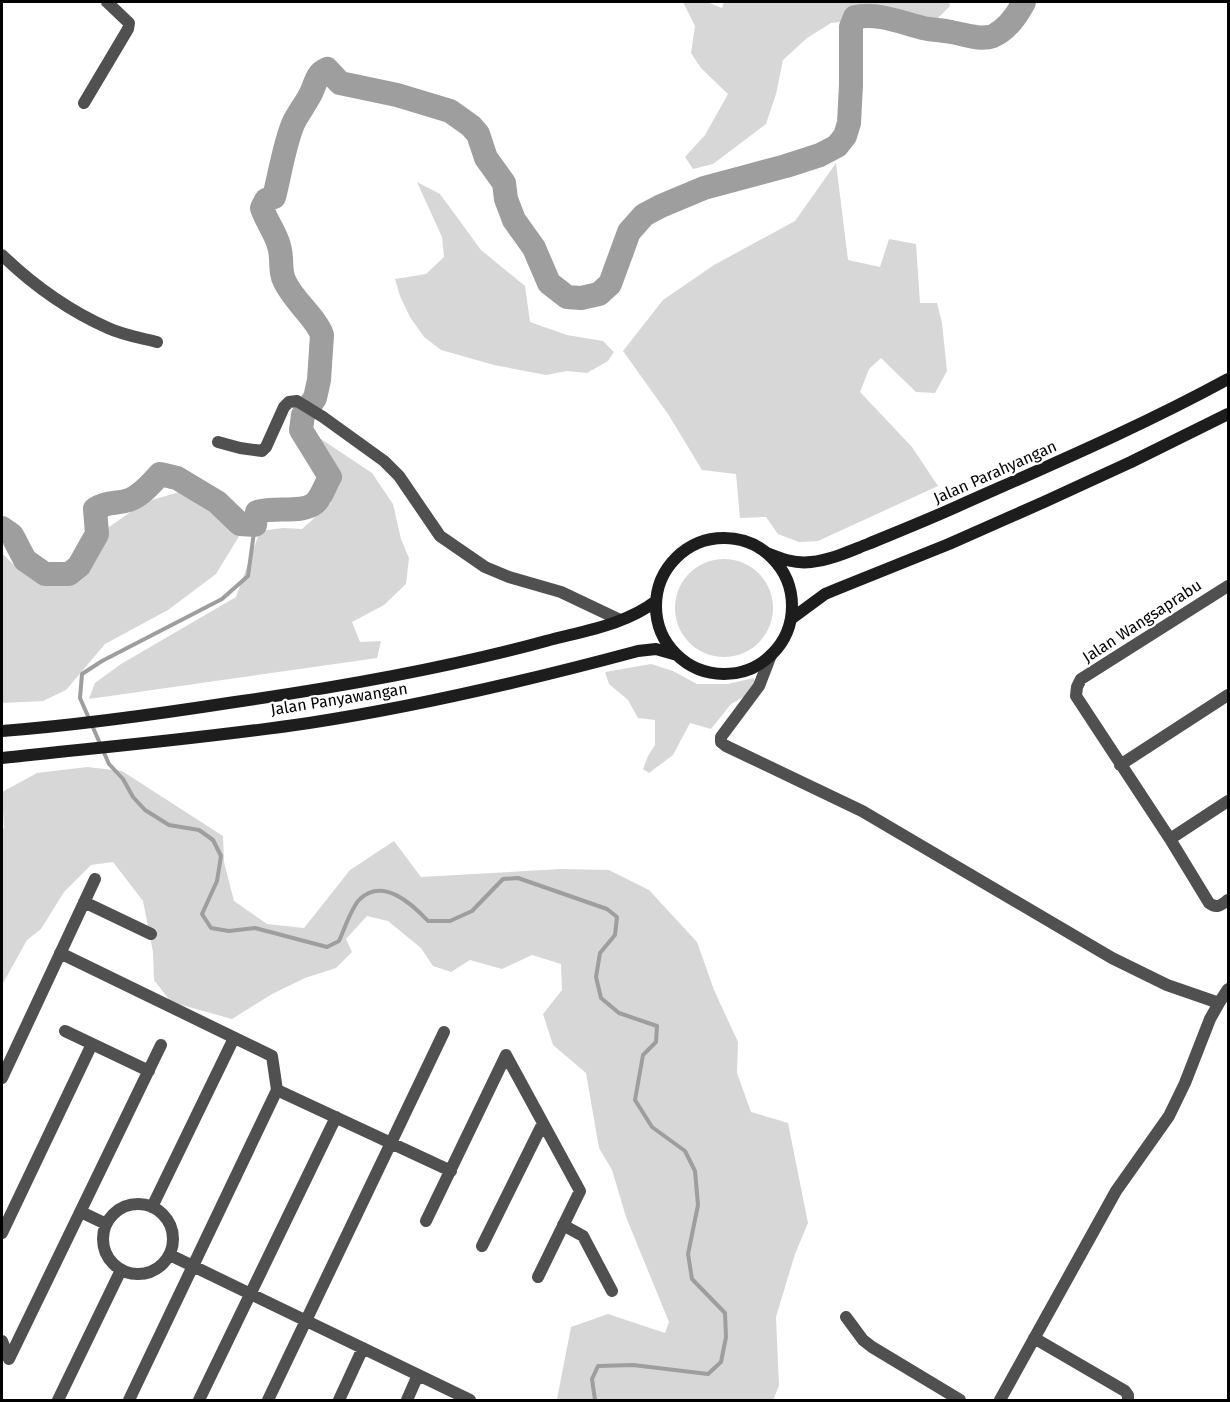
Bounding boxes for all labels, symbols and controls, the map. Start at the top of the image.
street label: Jalan Parahyangan [930,436,1060,508]
street label: Jalan Wangsaprabu [1079,575,1205,667]
street label: Jalan Panyawangan [269,679,409,719]

